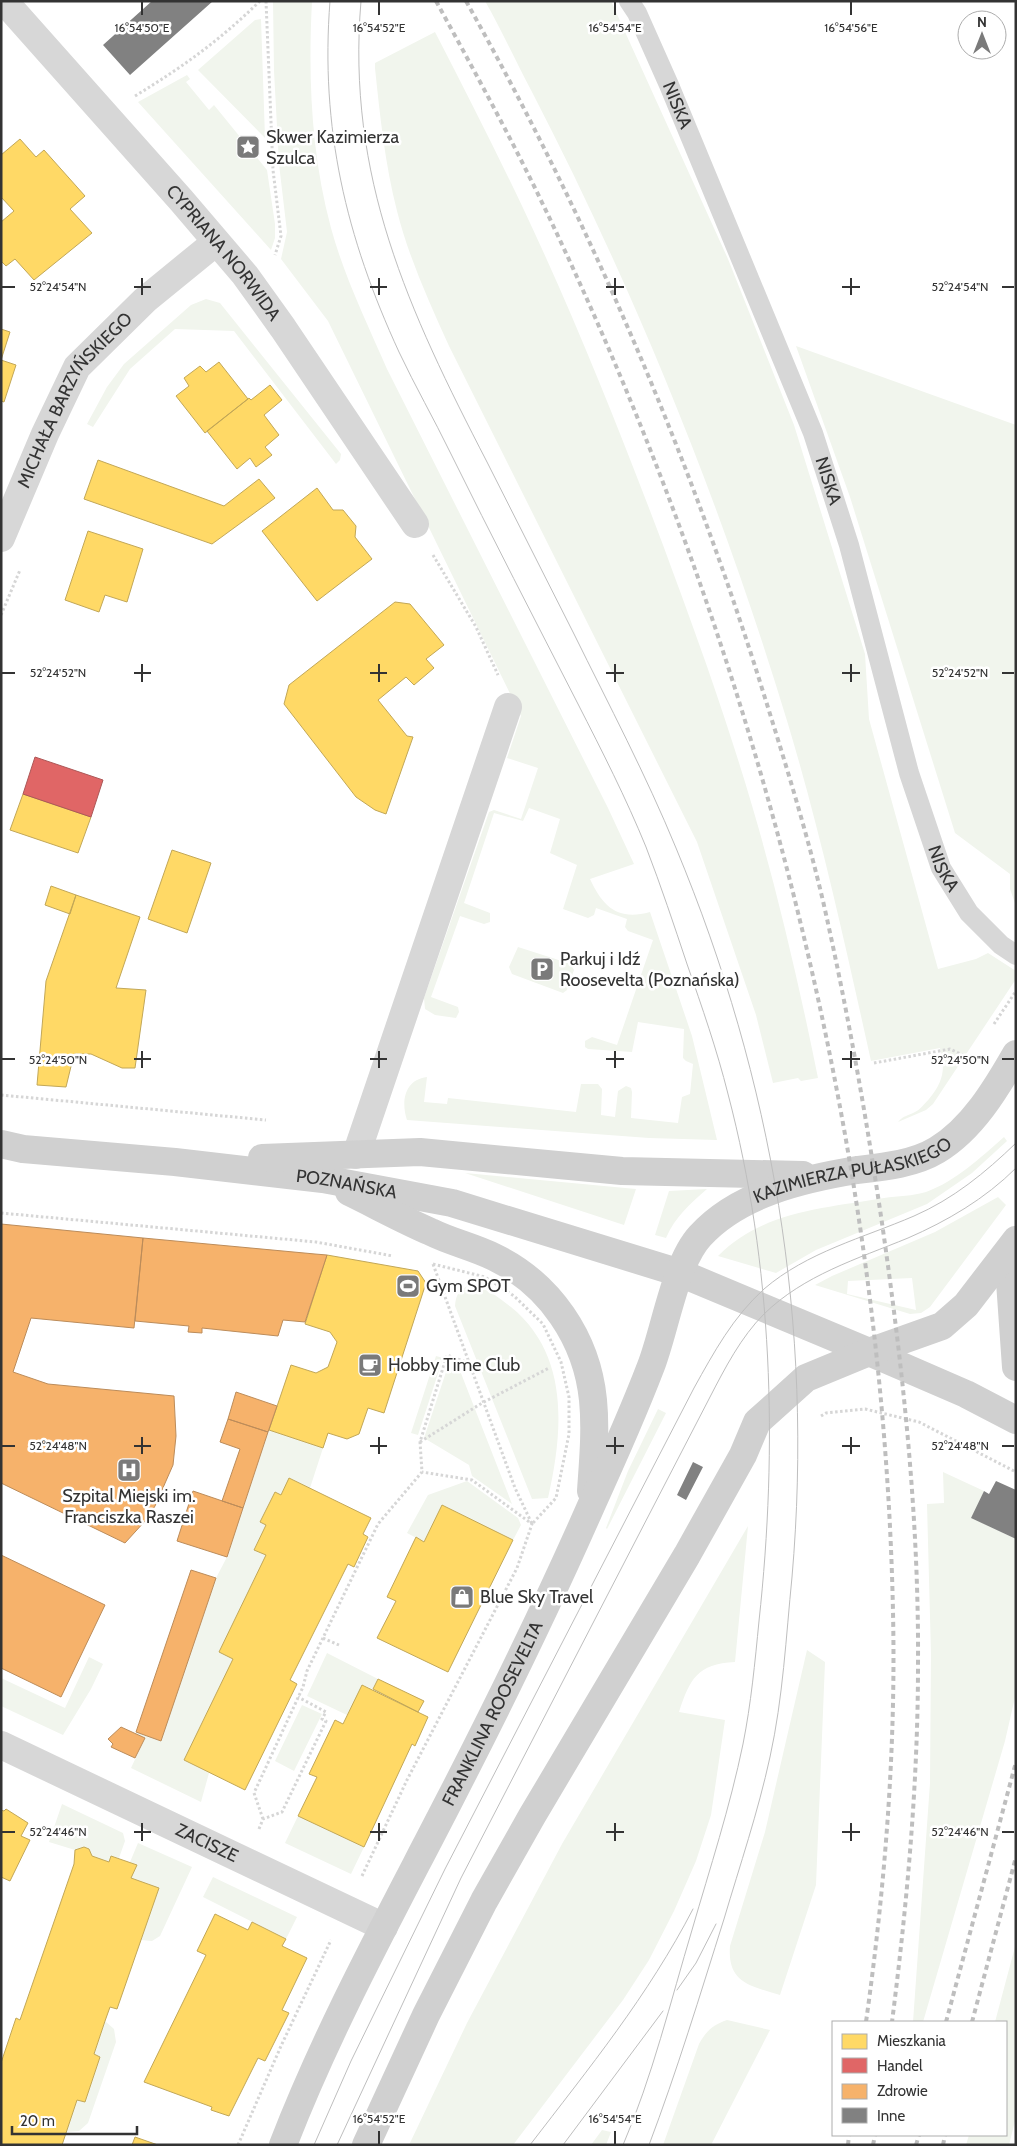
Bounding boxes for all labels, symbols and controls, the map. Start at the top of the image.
north arrow [957,10,1007,60]
text: N [977,13,987,31]
text: 16°54'50"E [115,20,170,35]
text: 16°54'52"E [353,20,406,35]
text: 16°54'54"E [588,20,642,35]
text: 16°54'56"E [824,20,878,35]
street label: NISKA [658,78,697,132]
place label: Skwer Kazimierza Szulca [266,126,399,169]
place icon: Skwer Kazimierza Szulca [235,134,261,160]
street label: CYPRIANA NORWIDA [162,180,285,325]
text: 52°24'54"N [29,279,87,294]
text: 52°24'54"N [931,279,989,294]
street label: MICHAŁA BARZYŃSKIEGO [13,308,137,491]
street label: NISKA [810,454,846,507]
text: 52°24'52"N [30,665,86,680]
text: 52°24'52"N [932,665,988,680]
street label: NISKA [923,843,964,896]
place label: Parkuj i Idź Roosevelta (Poznańska) [560,948,740,991]
parking icon: Parkuj i Idź Roosevelta (Poznańska) [529,956,555,982]
text: 52°24'50"N [29,1052,87,1067]
text: 52°24'50"N [931,1052,989,1067]
street label: KAZIMIERZA PUŁASKIEGO [750,1132,956,1208]
street label: POZNAŃSKA [295,1165,399,1204]
sports icon: Gym SPOT [395,1273,421,1299]
place label: Gym SPOT [426,1275,511,1297]
cafe icon: Hobby Time Club [357,1352,383,1378]
place label: Hobby Time Club [388,1354,520,1376]
text: 52°24'48"N [29,1438,87,1453]
text: 52°24'48"N [931,1438,989,1453]
hospital icon: Szpital Miejski im. Franciszka Raszei [116,1457,142,1483]
place label: Szpital Miejski im. Franciszka Raszei [62,1485,196,1528]
shop icon: Blue Sky Travel [449,1584,475,1610]
place label: Blue Sky Travel [480,1586,594,1608]
street label: FRANKLINA ROOSEVELTA [437,1618,548,1809]
street label: ZACISZE [172,1819,242,1867]
text: 52°24'46"N [29,1824,87,1839]
text: 52°24'46"N [931,1824,989,1839]
legend [832,2021,1007,2136]
text: Mieszkania [877,2032,947,2050]
text: Handel [877,2057,923,2075]
text: Zdrowie [877,2082,928,2100]
scale bar [12,2104,138,2136]
text: Inne [877,2107,905,2125]
text: 16°54'52"E [353,2111,406,2126]
text: 16°54'54"E [588,2111,642,2126]
text: 20 m [20,2112,55,2130]

